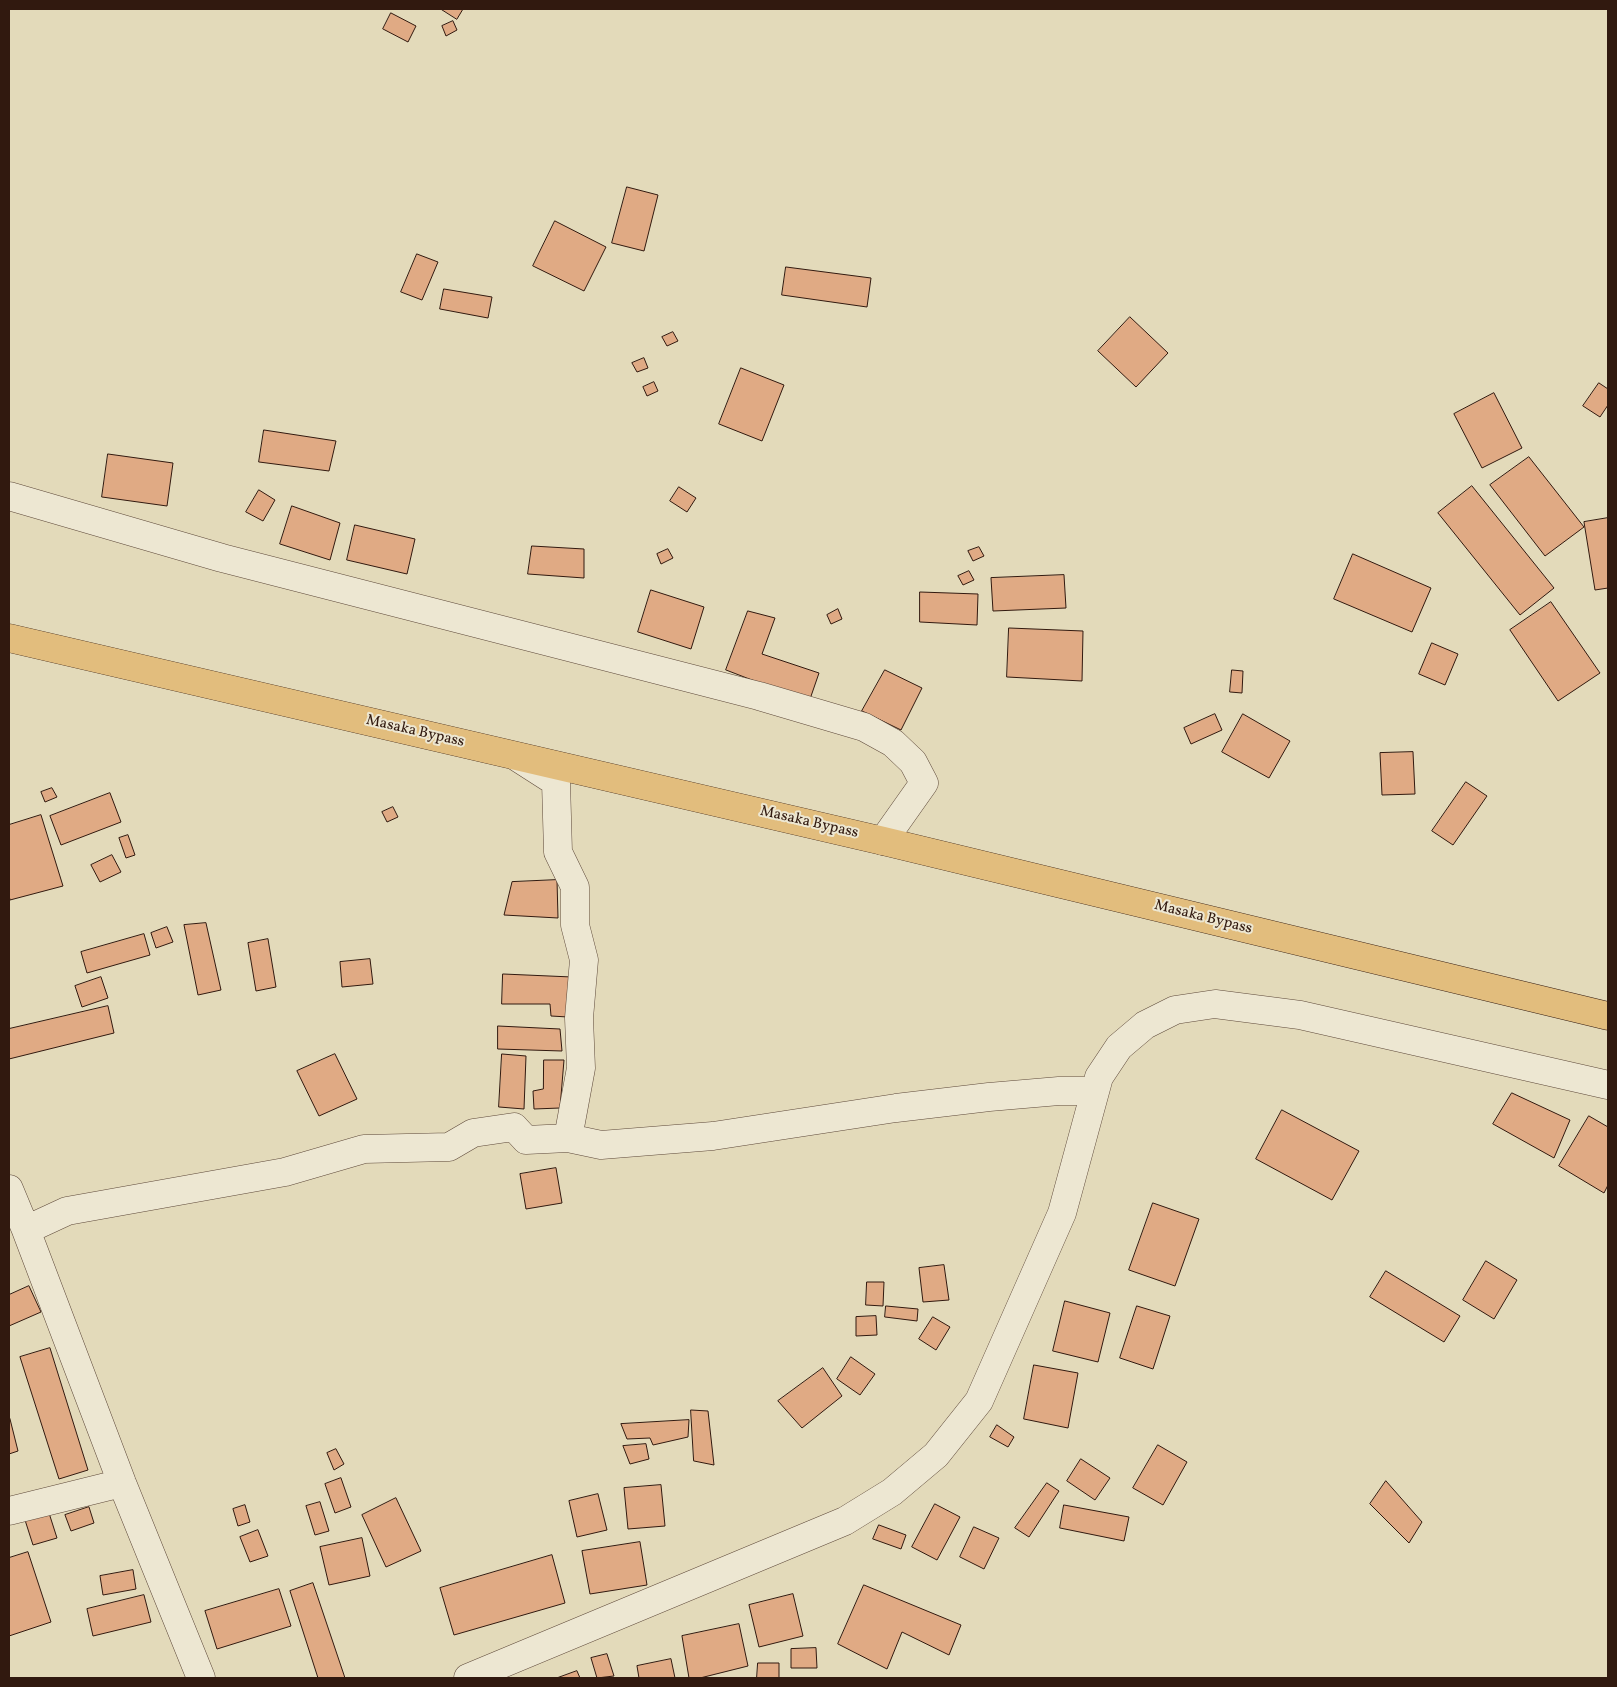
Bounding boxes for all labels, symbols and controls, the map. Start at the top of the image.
street label: Masaka Bypass [364,712,466,752]
street label: Masaka Bypass [758,803,860,843]
street label: Masaka Bypass [1152,897,1254,939]

